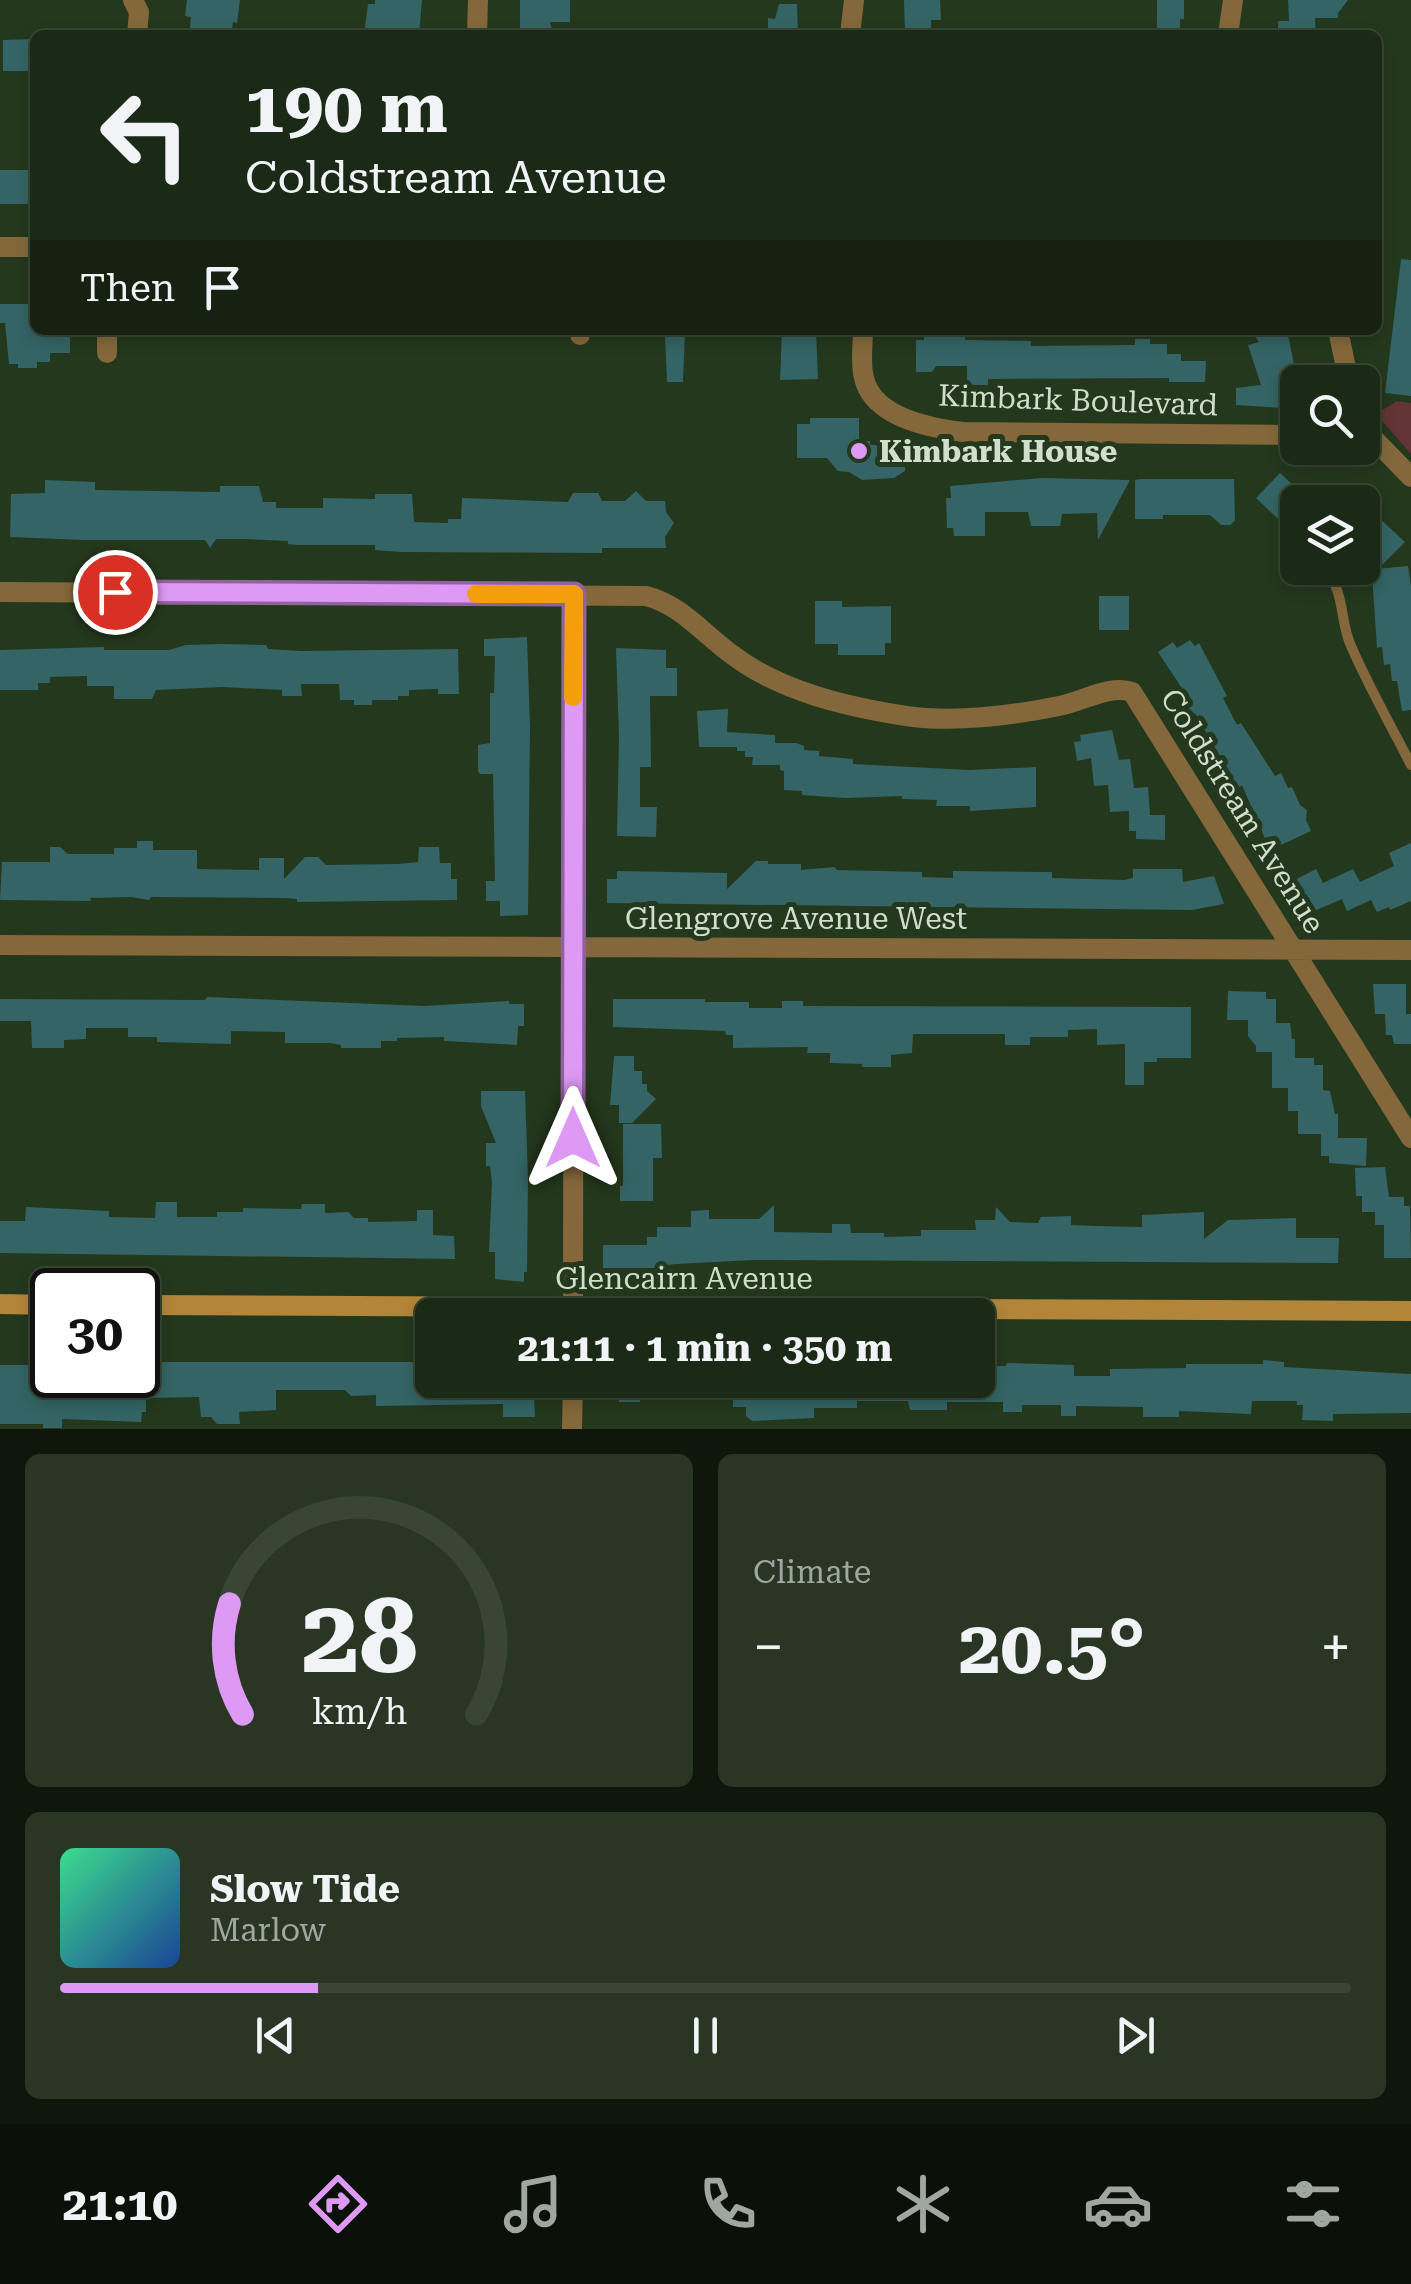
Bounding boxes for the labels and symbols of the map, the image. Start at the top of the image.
street label: Kimbark Boulevard [938,378,1218,422]
place label: Kimbark House [879,434,1117,469]
marker: Kimbark House [848,440,870,462]
pin [73,550,158,635]
street label: Coldstream Avenue [1154,683,1332,939]
street label: Glengrove Avenue West [625,901,967,936]
position arrow [521,1086,625,1190]
street label: Glencairn Avenue [555,1261,813,1296]
speed limit sign: 30 [30,1268,160,1398]

